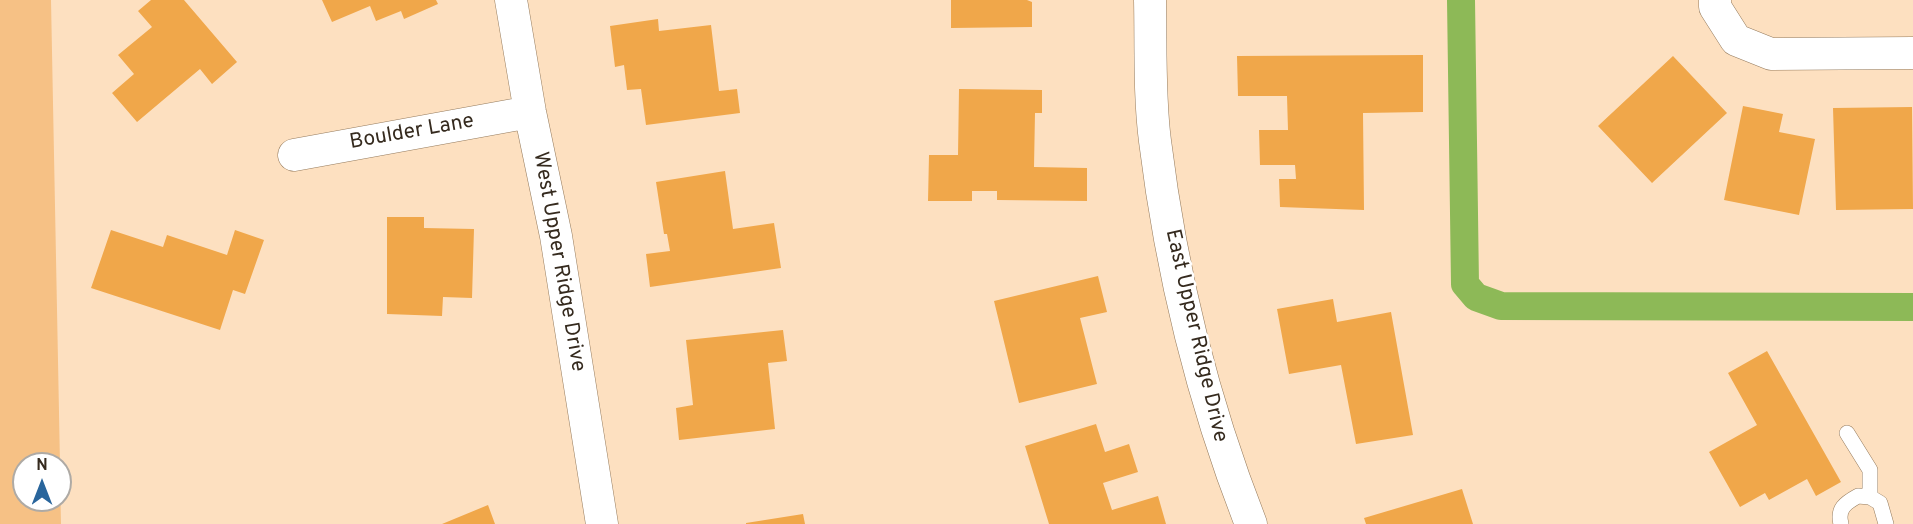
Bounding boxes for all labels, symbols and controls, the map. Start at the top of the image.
street label: Boulder Lane [348,110,476,156]
street label: West Upper Ridge Drive [526,150,590,374]
street label: East Upper Ridge Drive [1158,227,1232,445]
north arrow [12,452,72,512]
text: N [36,456,48,476]

